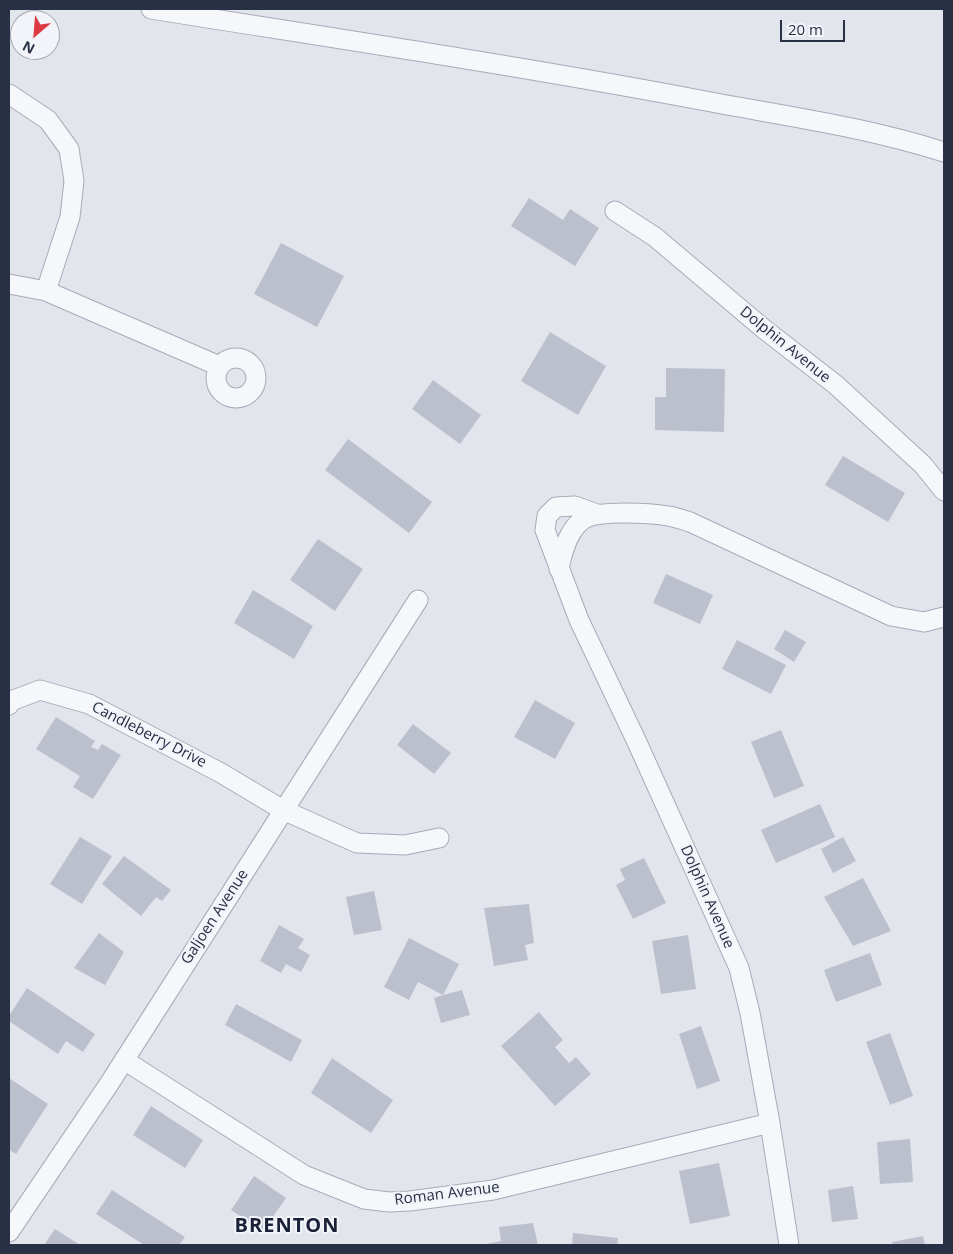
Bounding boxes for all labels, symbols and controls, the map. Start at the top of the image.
north arrow [10,10,60,60]
scale bar [783,10,848,42]
text: 20 m [788,19,823,39]
text: N [19,37,38,59]
street label: Dolphin Avenue [736,303,834,387]
street label: Candleberry Drive [89,698,209,772]
street label: Dolphin Avenue [676,843,738,951]
street label: Galjoen Avenue [178,866,252,968]
street label: Roman Avenue [393,1179,501,1209]
district label: BRENTON [234,1214,340,1238]

